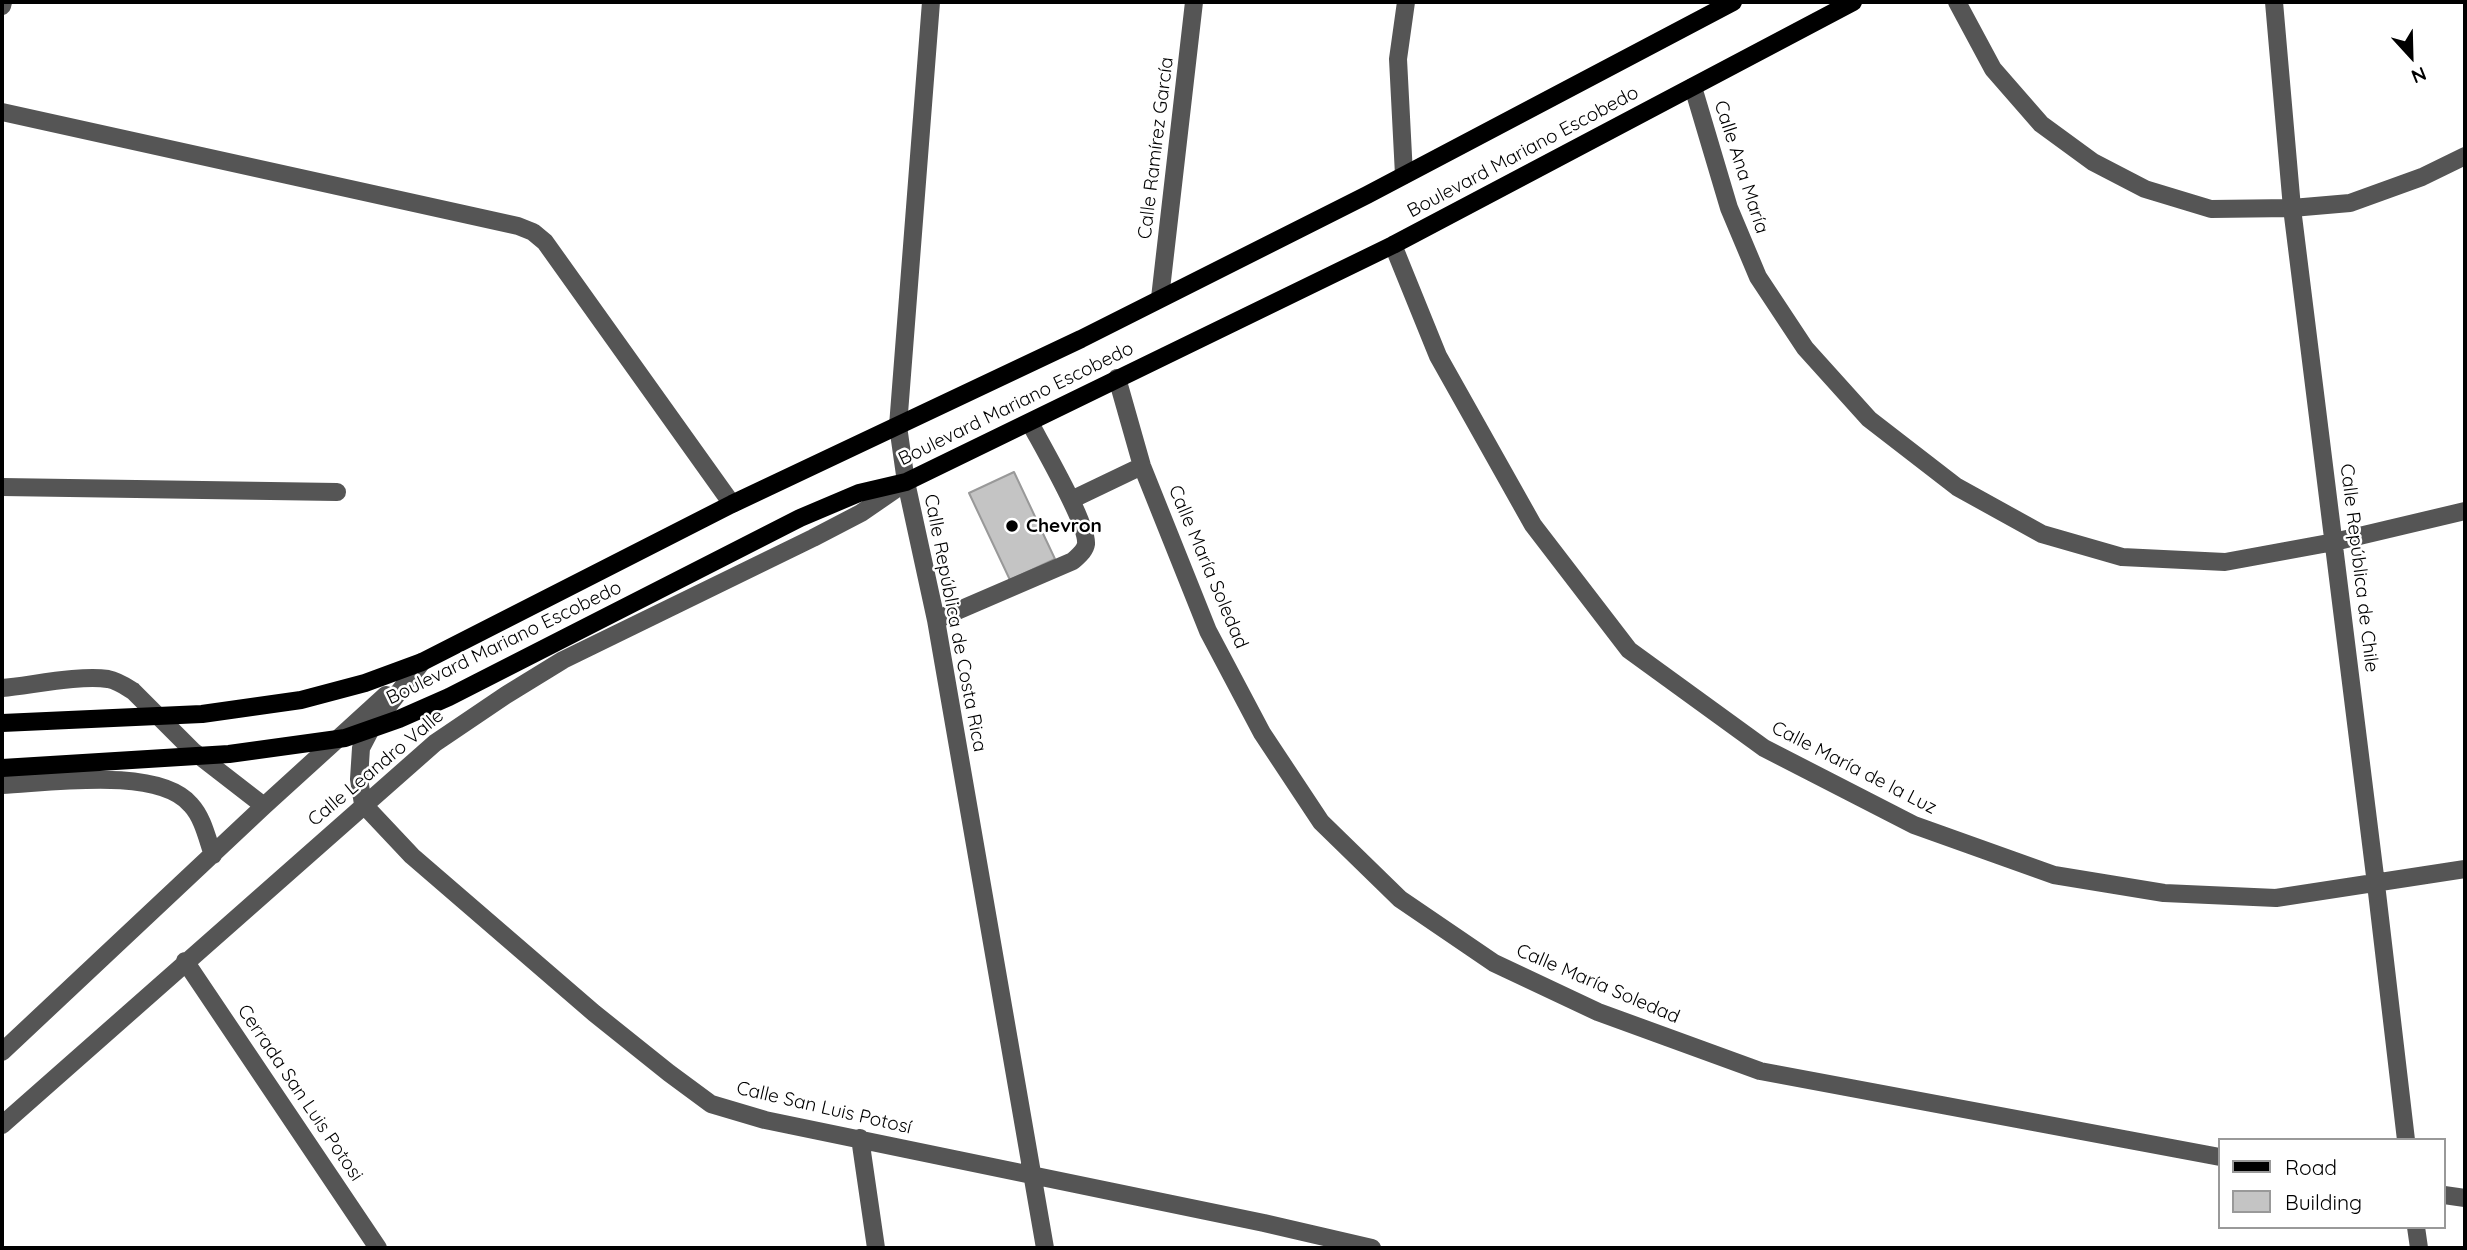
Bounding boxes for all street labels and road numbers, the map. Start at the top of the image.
street label: Calle Ramírez García [1134,56,1178,240]
street label: Boulevard Mariano Escobedo [1403,81,1643,223]
street label: Calle Ana María [1709,98,1773,236]
street label: Boulevard Mariano Escobedo [895,337,1137,471]
street label: Calle República de Chile [2335,462,2383,674]
street label: Calle María Soledad [1163,482,1253,652]
street label: Calle República de Costa Rica [919,492,991,754]
street label: Boulevard Mariano Escobedo [383,576,625,710]
street label: Calle Leandro Valle [304,705,448,831]
street label: Calle María de la Luz [1768,716,1940,820]
street label: Calle María Soledad [1513,939,1683,1029]
street label: Cerrada San Luis Potosi [232,1000,368,1186]
street label: Calle San Luis Potosí [734,1077,914,1139]

